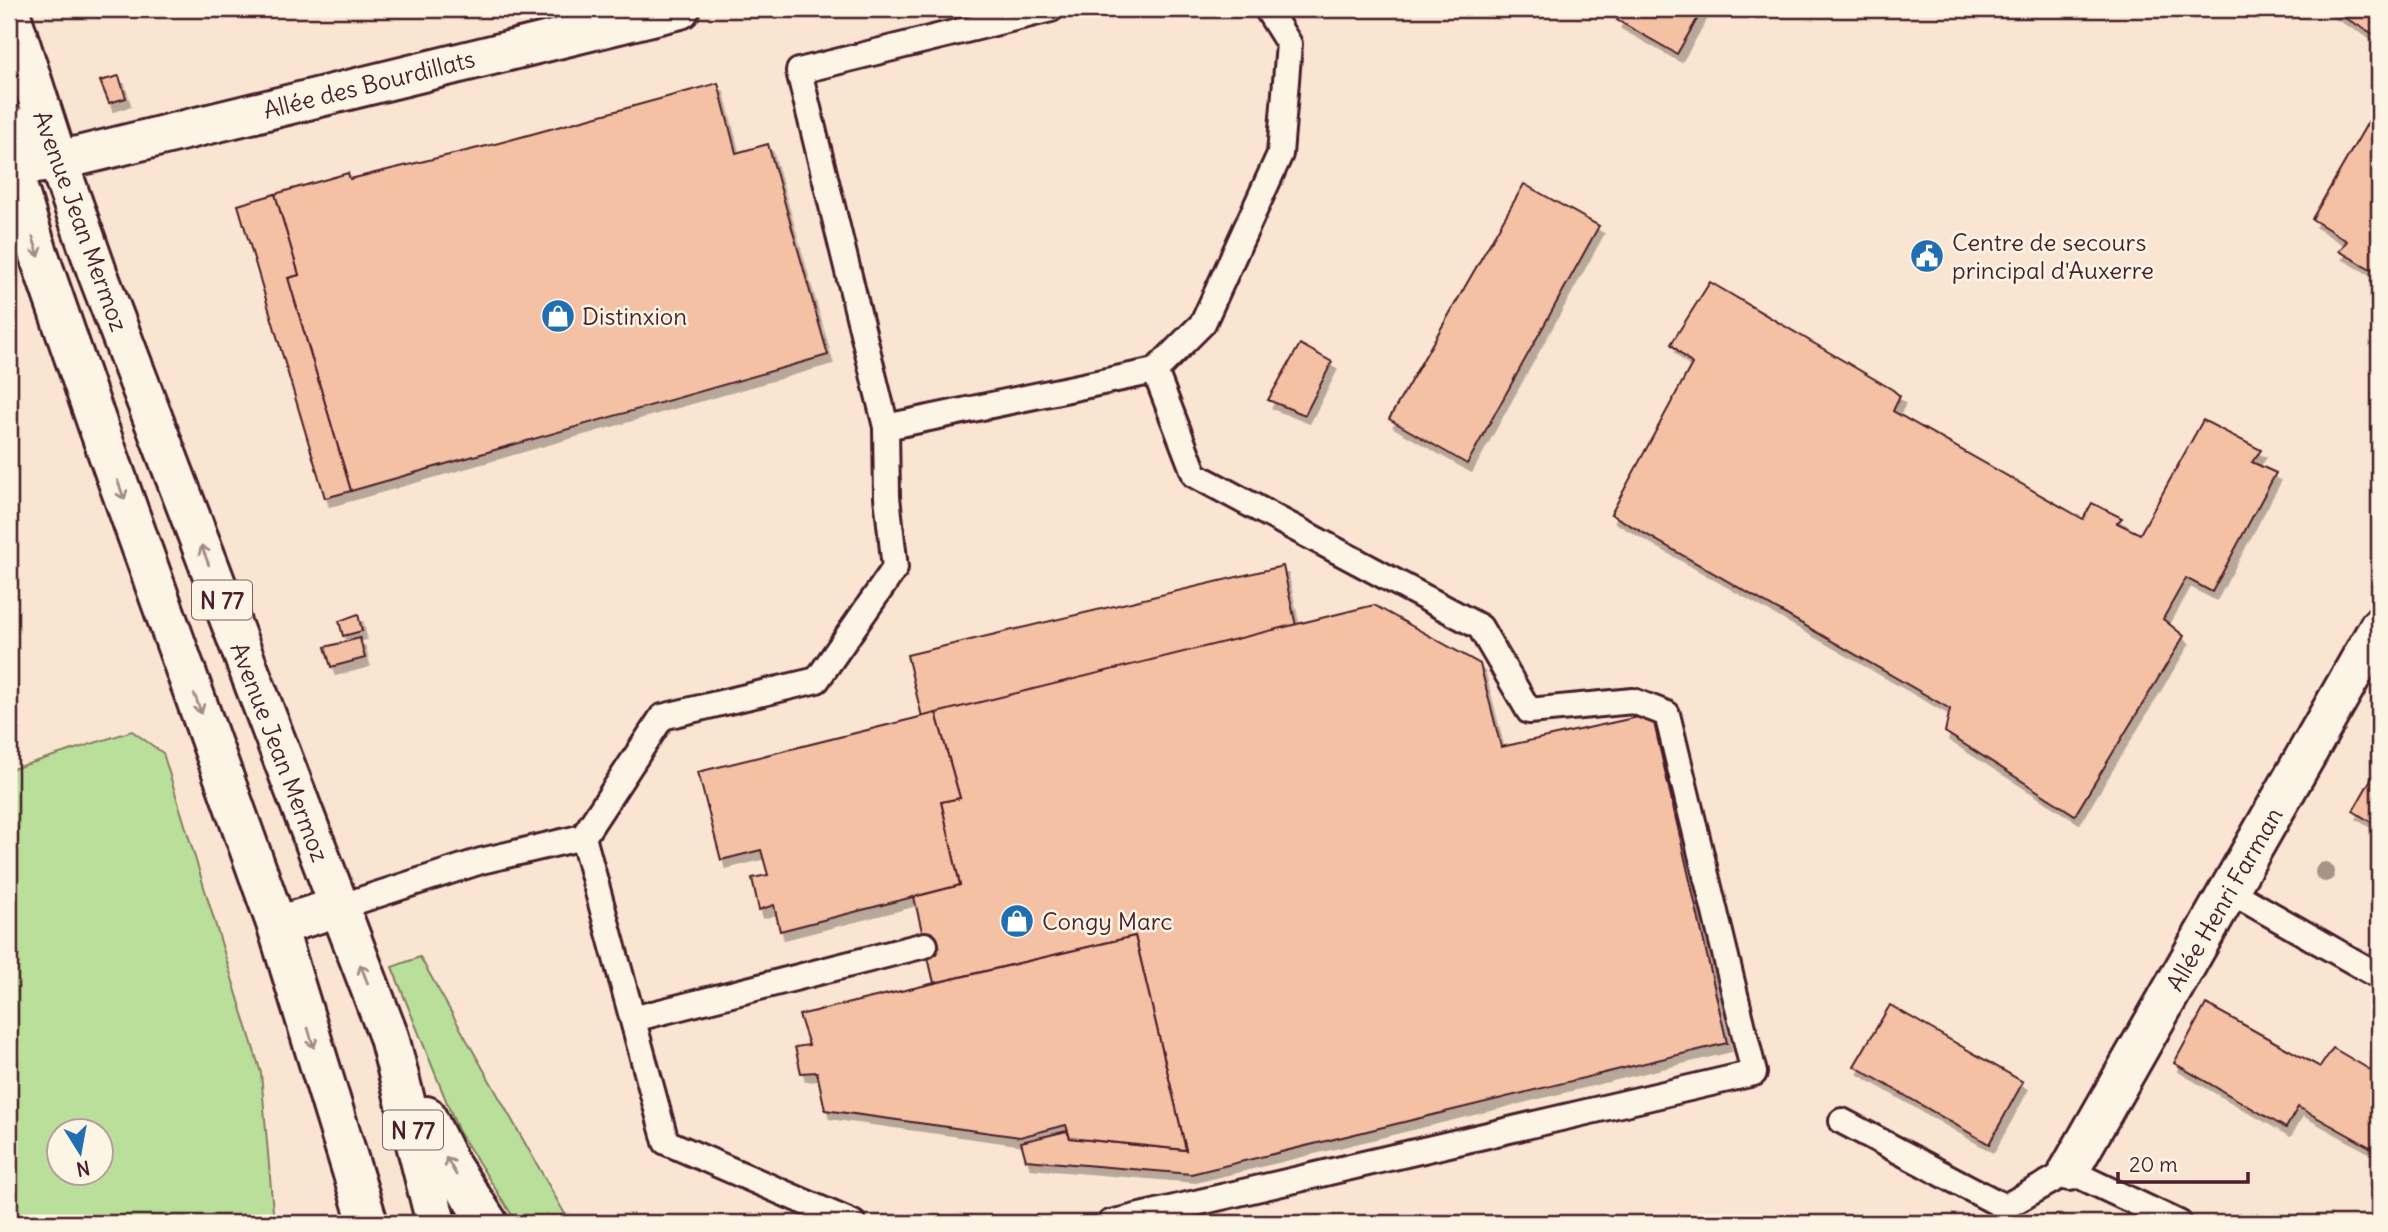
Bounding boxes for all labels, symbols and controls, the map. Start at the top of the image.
street label: Allée des Bourdillats [260,43,478,125]
street label: Avenue Jean Mermoz [27,107,135,335]
place label: Centre de secours principal d'Auxerre [1952,227,2154,285]
one-way arrow [31,236,43,258]
public building icon: Centre de secours principal d'Auxerre [1908,237,1946,275]
shop icon: Distinxion [539,297,577,335]
place label: Distinxion [582,301,687,331]
one-way arrow [116,478,128,500]
one-way arrow [197,544,210,566]
road number: N 77 [192,580,252,620]
street label: Avenue Jean Mermoz [224,638,336,866]
one-way arrow [192,693,205,715]
street label: Allée Henri Farman [2159,802,2289,996]
shop icon: Congy Marc [998,902,1036,940]
place label: Congy Marc [1042,906,1172,936]
one-way arrow [357,963,370,985]
one-way arrow [306,1027,319,1049]
road number: N 77 [383,1110,443,1149]
north arrow [46,1116,116,1186]
scale bar [2118,1141,2248,1185]
text: 20 m [2129,1151,2178,1178]
text: N [75,1156,92,1182]
one-way arrow [444,1156,458,1176]

